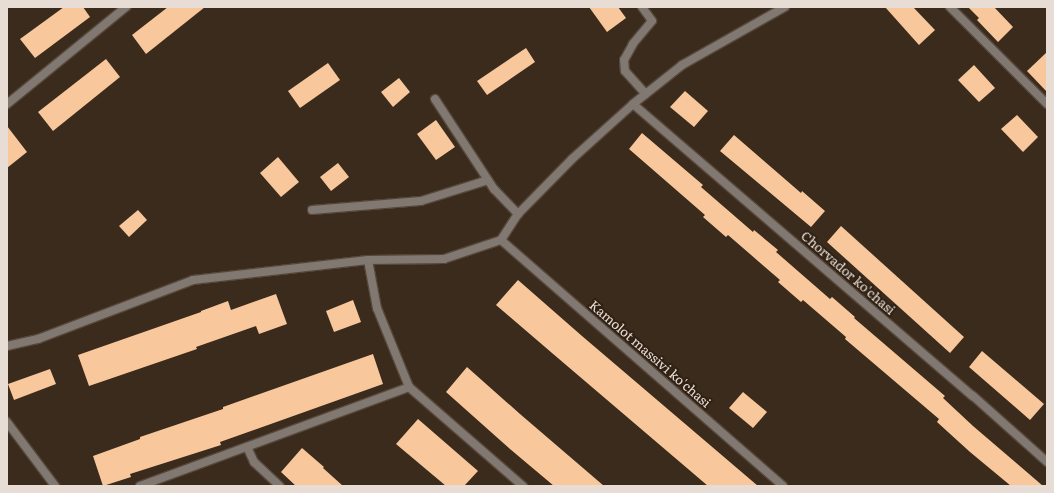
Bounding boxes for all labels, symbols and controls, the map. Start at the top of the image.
street label: Chorvador ko'chasi [798,228,898,318]
street label: Kamolot massivi ko'chasi [586,297,714,411]

